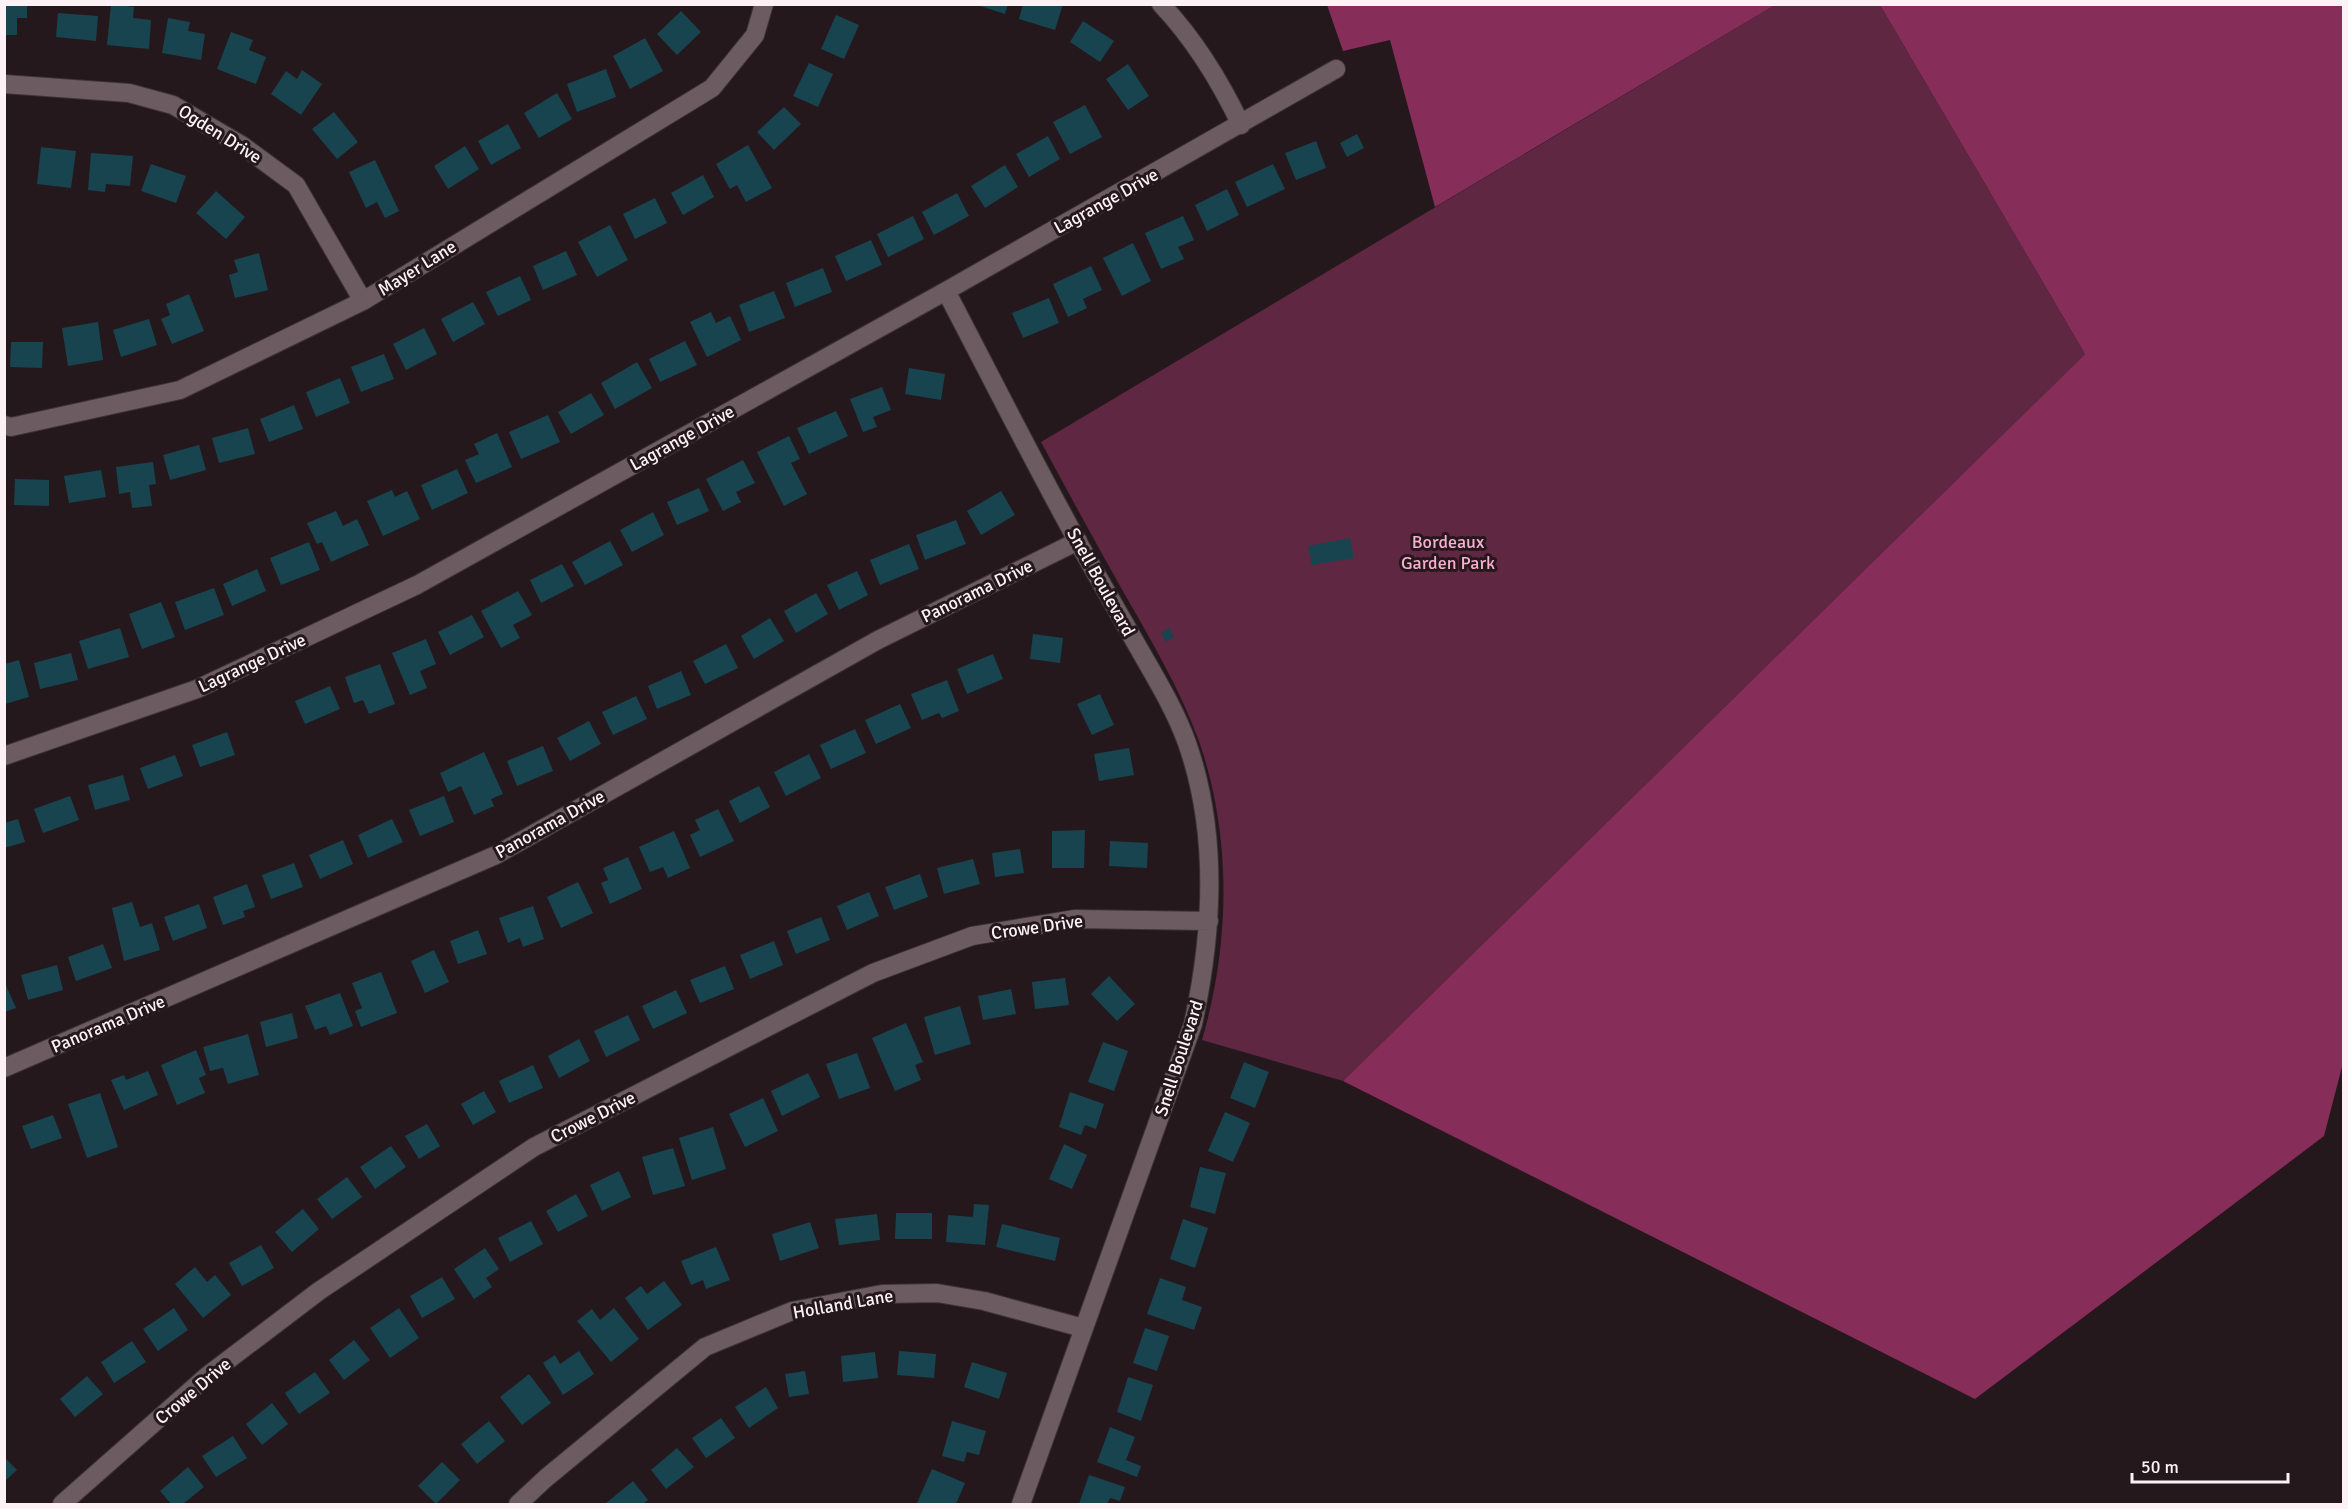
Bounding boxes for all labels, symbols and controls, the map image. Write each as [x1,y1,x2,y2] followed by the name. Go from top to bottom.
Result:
[174,100,266,168] street label: Ogden Drive
[1050,163,1162,239] street label: Lagrange Drive
[374,235,460,301] street label: Mayer Lane
[626,400,738,476] street label: Lagrange Drive
[1062,524,1140,640] street label: Snell Boulevard
[1401,531,1495,574] park label: Bordeaux Garden Park
[918,554,1036,628] street label: Panorama Drive
[195,629,309,697] street label: Lagrange Drive
[492,785,608,863] street label: Panorama Drive
[990,910,1084,944] street label: Crowe Drive
[48,990,168,1058] street label: Panorama Drive
[1150,997,1208,1119] street label: Snell Boulevard
[547,1086,639,1148] street label: Crowe Drive
[791,1284,895,1324] street label: Holland Lane
[151,1353,235,1429] street label: Crowe Drive
[2132,1446,2288,1484] scale bar
[2141,1456,2179,1478] text: 50 m

